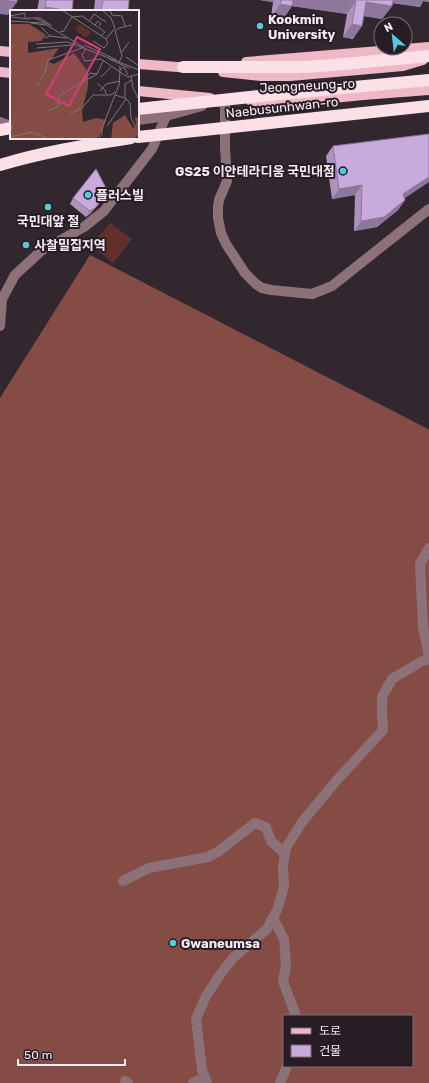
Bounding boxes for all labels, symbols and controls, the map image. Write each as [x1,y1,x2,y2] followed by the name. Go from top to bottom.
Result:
[10,10,139,139] inset map
[268,12,336,42] place label: Kookmin University
[373,16,413,56] north arrow
[382,20,395,35] text: N
[255,21,265,31] marker: Kookmin University
[259,76,355,96] street label: Jeongneung-ro
[225,94,339,121] street label: Naebusunhwan-ro
[175,164,335,179] place label: GS25 이안테라디움 국민대점
[338,166,348,176] marker: GS25 이안테라디움 국민대점
[96,188,144,203] place label: 플러스빌
[83,190,93,200] marker: 플러스빌
[43,202,53,212] marker: 국민대앞 절
[17,214,79,229] place label: 국민대앞 절
[34,238,106,253] place label: 사찰밀집지역
[21,240,31,250] marker: 사찰밀집지역
[181,936,260,951] place label: Gwaneumsa
[168,938,178,948] marker: Gwaneumsa
[283,1015,413,1067] legend
[319,1024,341,1038] text: 도로
[18,1041,125,1067] scale bar
[319,1044,341,1058] text: 건물
[24,1048,52,1062] text: 50 m

